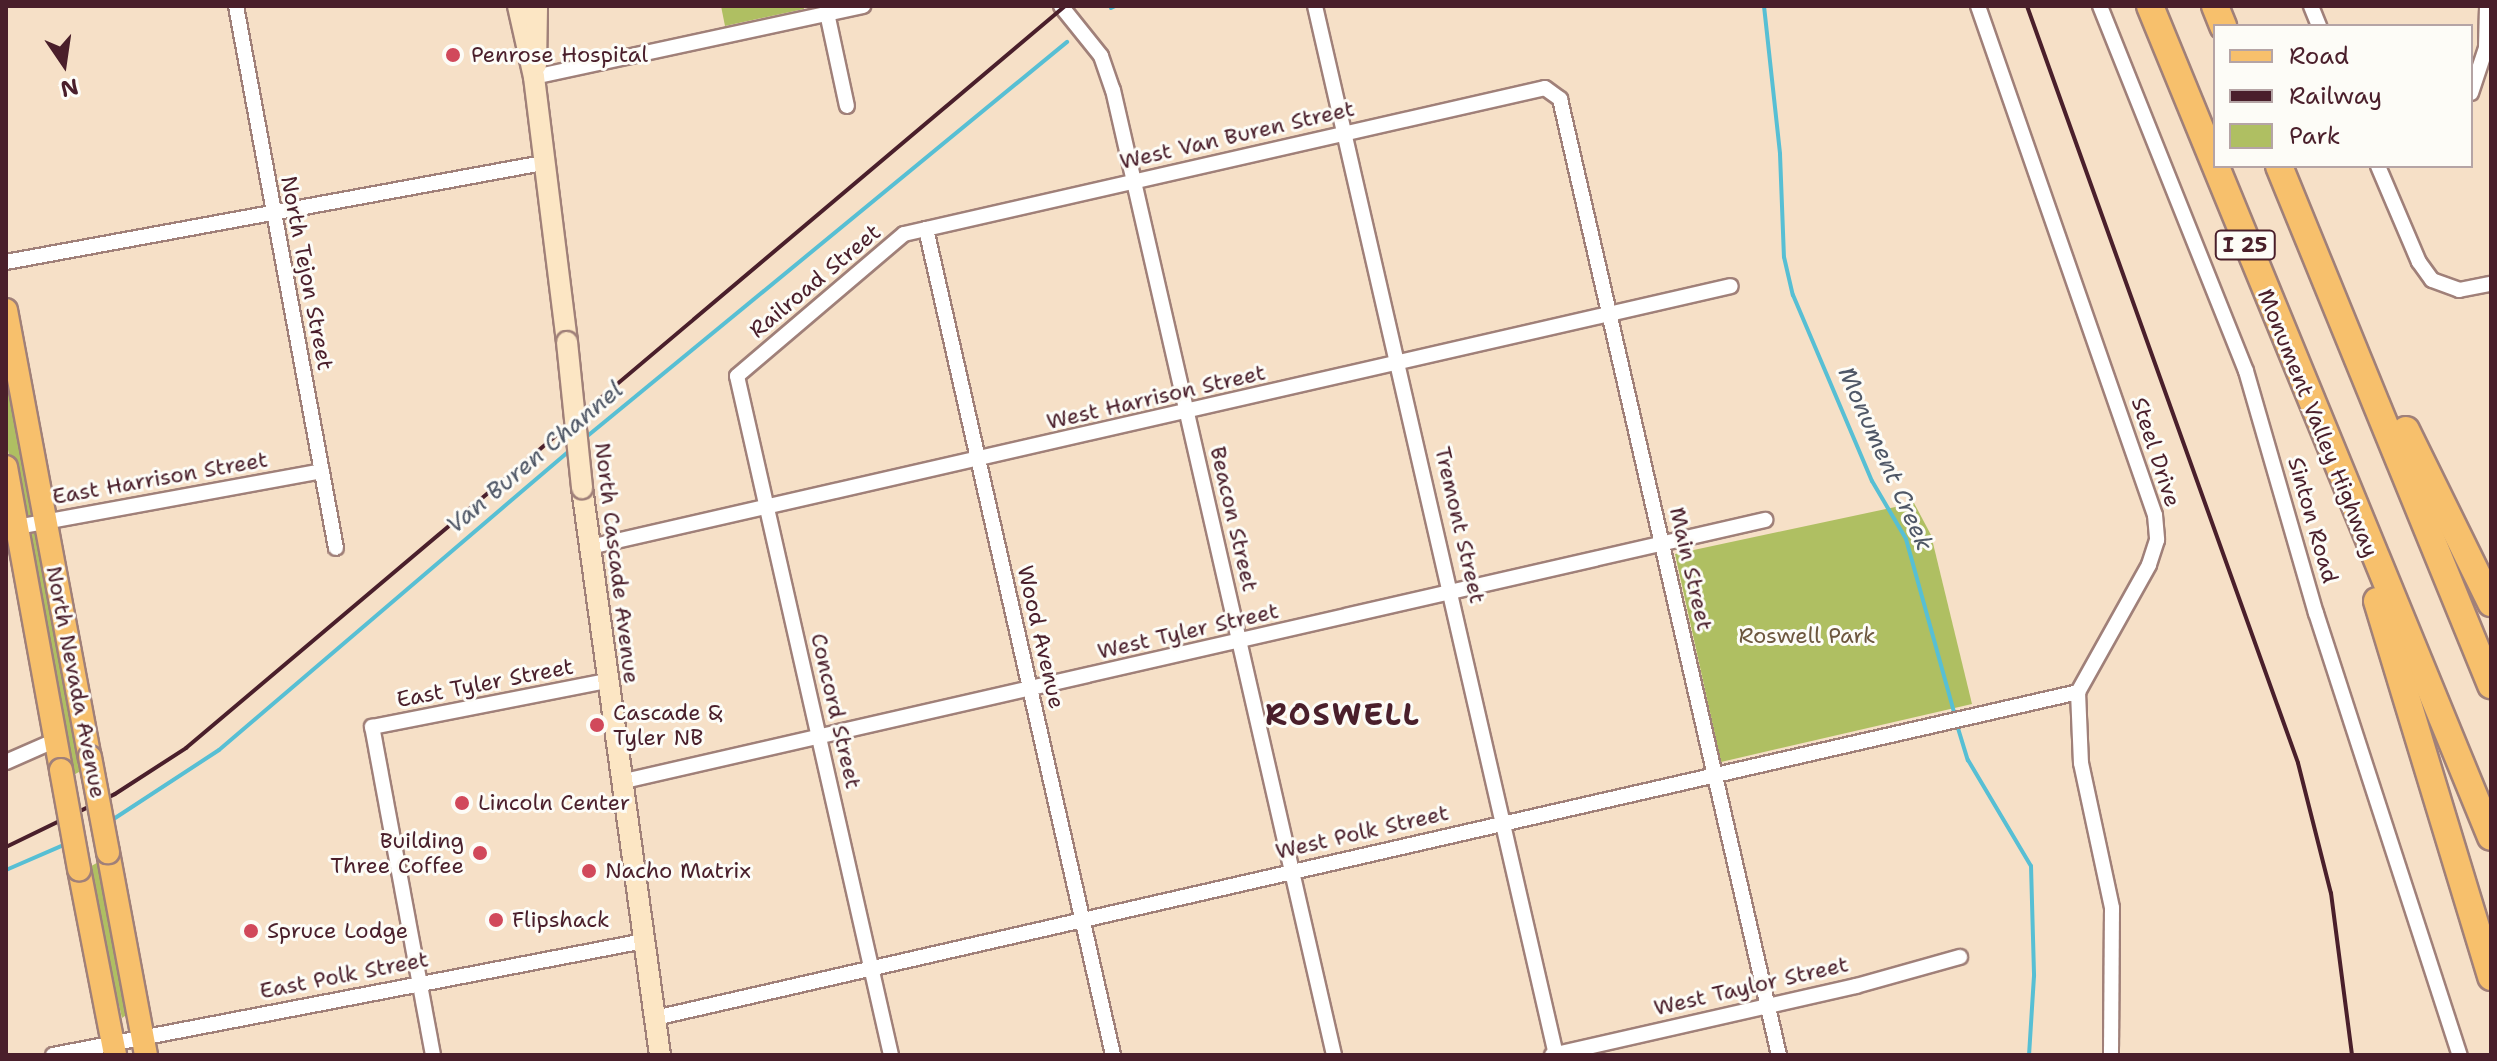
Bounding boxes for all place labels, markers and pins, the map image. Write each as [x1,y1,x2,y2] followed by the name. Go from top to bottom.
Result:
[471,42,648,68] place label: Penrose Hospital
[442,44,464,66] marker: Penrose Hospital
[613,699,722,750] place label: Cascade & Tyler NB
[588,716,606,734] marker: Cascade & Tyler NB
[478,790,630,816] place label: Lincoln Center
[453,794,471,812] marker: Lincoln Center
[330,827,464,878] place label: Building Three Coffee
[471,844,489,862] marker: Building Three Coffee
[605,858,751,884] place label: Nacho Matrix
[580,862,598,880] marker: Nacho Matrix
[512,907,610,933] place label: Flipshack
[487,911,505,929] marker: Flipshack
[267,918,408,944] place label: Spruce Lodge
[242,922,260,940] marker: Spruce Lodge

